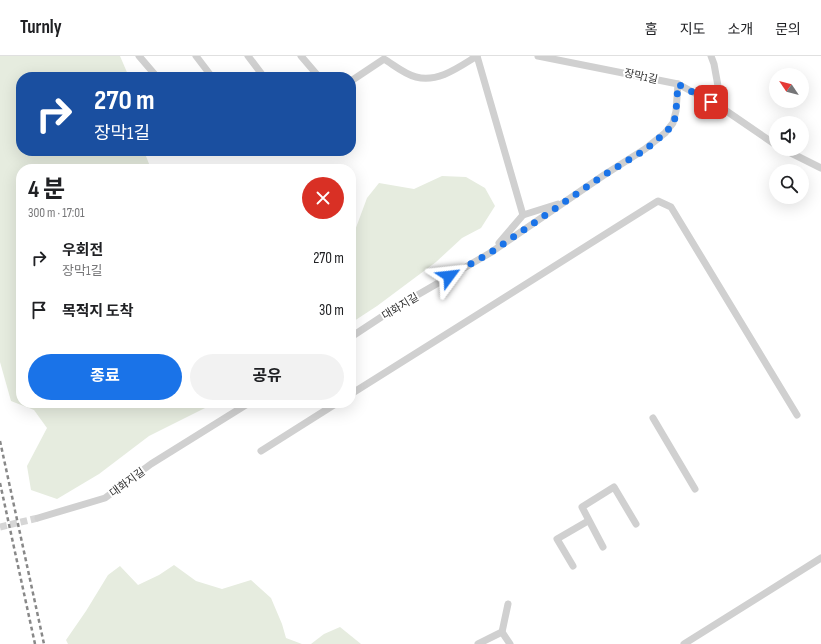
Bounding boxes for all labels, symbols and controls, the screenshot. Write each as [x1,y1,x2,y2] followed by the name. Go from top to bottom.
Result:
[20,16,62,39] text: Turnly
[645,21,658,38] text: 홈
[680,21,705,38] text: 지도
[727,21,753,38] text: 소개
[775,21,801,38] text: 문의
[623,67,659,86] street label: 장막1길
[769,68,809,108] north arrow
[769,68,809,204] map controls
[94,84,155,117] text: 270 m
[694,85,728,119] pin
[28,88,80,140] icon: right
[700,91,722,113] icon: arrive
[769,116,809,156] button: sound
[94,123,150,144] text: 장막1길
[769,164,809,204] button: search
[28,175,65,204] text: 4 분
[302,177,344,219] button: close
[28,205,85,221] text: 300 m · 17:01
[62,241,103,260] text: 우회전
[28,247,50,269] icon: right
[313,249,344,268] text: 270 m
[428,255,470,297] position arrow
[62,263,102,279] text: 장막1길
[380,290,421,322] street label: 대화지길
[28,299,50,321] icon: arrive
[319,301,344,320] text: 30 m
[62,302,133,321] text: 목적지 도착
[28,354,182,400] button: 종료
[190,354,344,400] button: 공유
[107,465,147,500] street label: 대화지길

